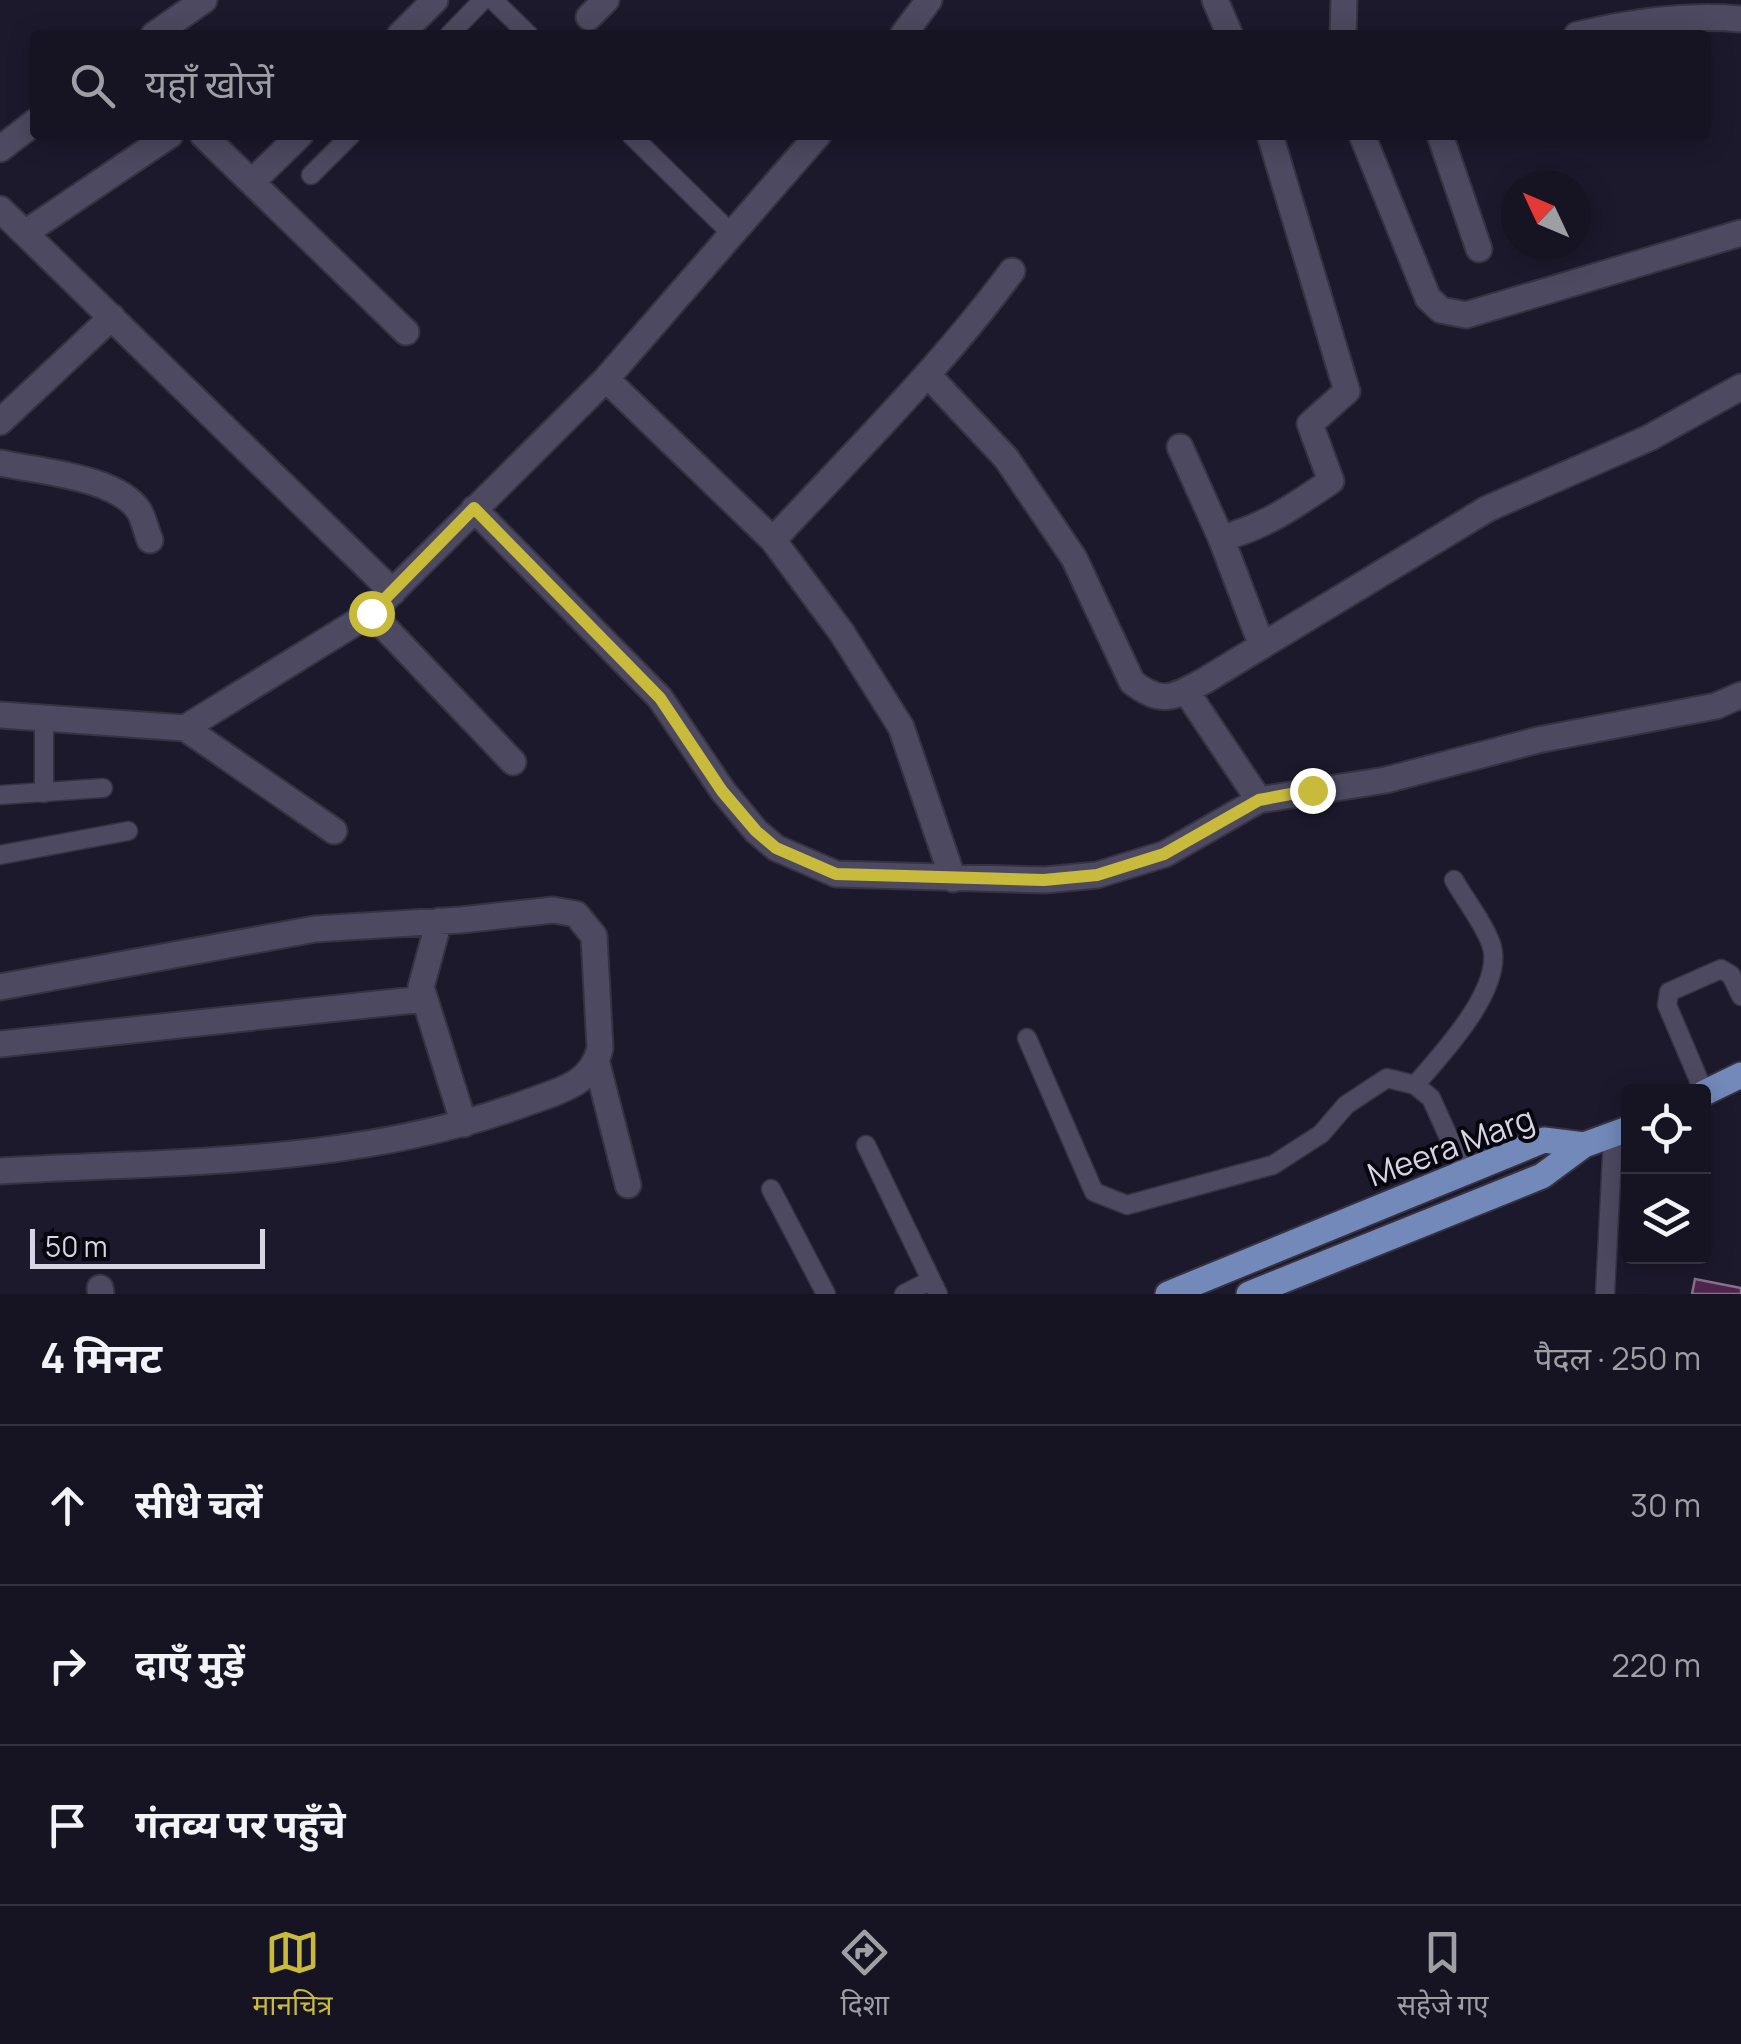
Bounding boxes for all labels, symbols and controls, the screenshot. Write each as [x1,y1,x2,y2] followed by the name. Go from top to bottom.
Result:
[30,30,1711,140] search box
[145,57,274,109] text: यहाँ खोजें
[65,58,120,113] icon: search
[1501,170,1591,260] north arrow
[349,591,395,637] route start
[1290,768,1336,814] route end
[1621,1084,1711,1264] map controls
[1621,1084,1711,1174] button: locate
[1361,1096,1540,1196] street label: Meera Marg
[1621,1174,1711,1264] button: layers
[30,1224,265,1268] scale bar
[45,1227,108,1265] text: 50 m
[40,1328,162,1386] text: 4 मिनट
[1534,1336,1701,1380] text: पैदल · 250 m
[135,1477,262,1529] text: सीधे चलें
[40,1478,95,1533] icon: ahead
[1630,1483,1701,1527] text: 30 m
[135,1637,245,1689] text: दाएँ मुड़ें
[40,1638,95,1693] icon: right
[1611,1643,1701,1687] text: 220 m
[135,1797,346,1849] text: गंतव्य पर पहुँचे
[40,1798,95,1853] icon: arrive
[252,1925,332,2026] tab: मानचित्र
[837,1925,892,2026] tab: दिशा
[1397,1925,1489,2026] tab: सहेजे गए

